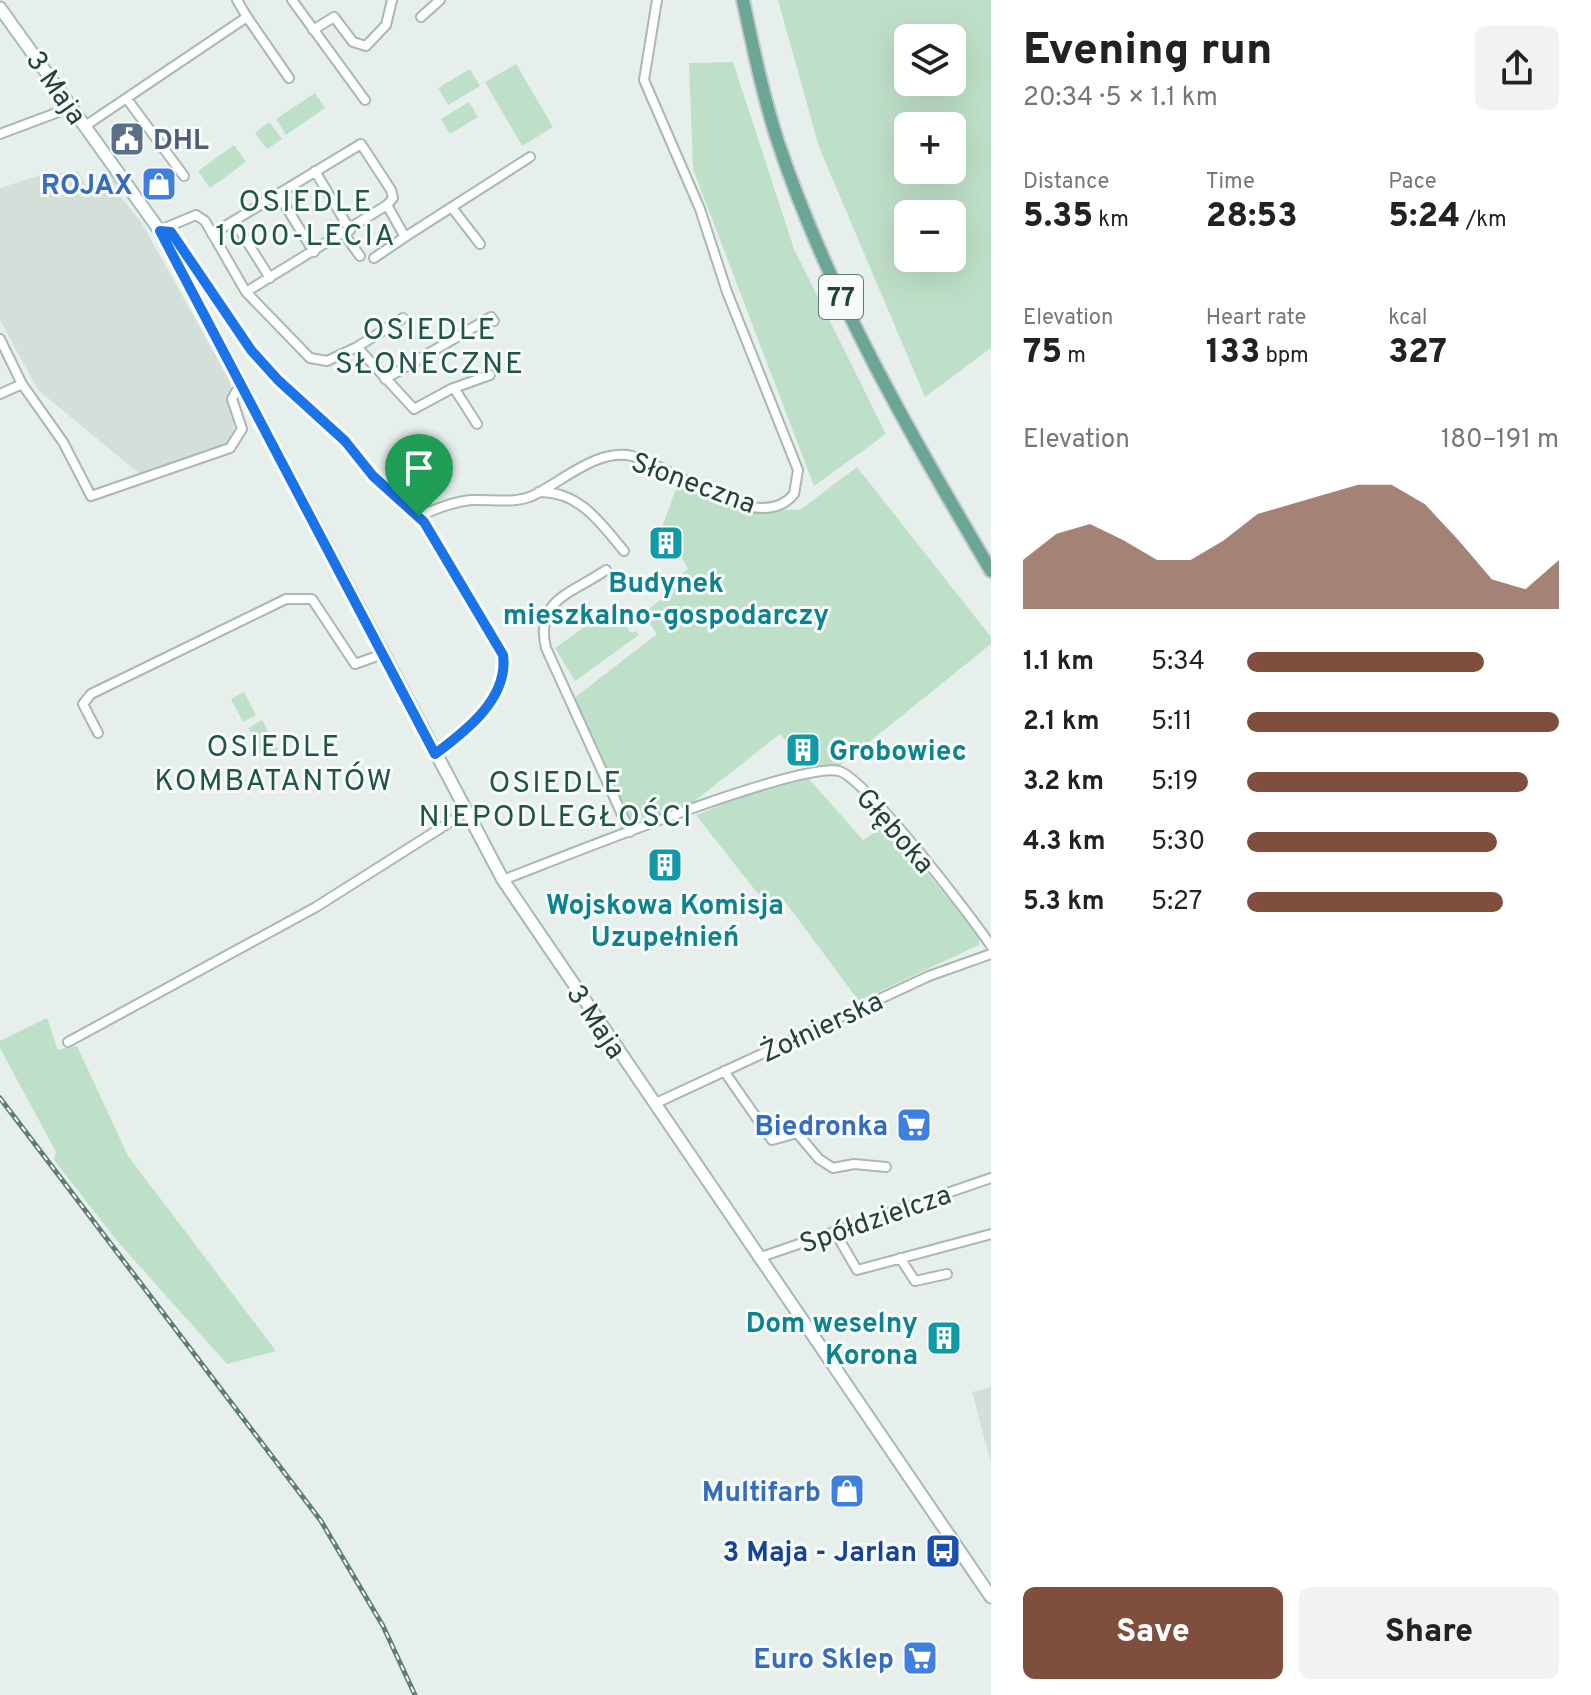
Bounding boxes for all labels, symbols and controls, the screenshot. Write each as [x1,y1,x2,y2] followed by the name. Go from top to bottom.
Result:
[894,24,966,272] map controls
[894,24,966,96] button: layers
[1023,24,1272,80] text: Evening run
[1475,26,1559,110] button: share
[16,45,93,133] street label: 3 Maja
[1023,82,1218,115] text: 20:34 · 5 × 1.1 km
[894,112,966,184] button: +
[108,120,146,158] public building icon: DHL
[153,124,209,160] place label: DHL
[140,165,178,203] shop icon: ROJAX
[41,169,133,205] place label: ROJAX
[1023,169,1109,196] text: Distance
[1206,169,1255,196] text: Time
[1388,169,1437,196] text: Pace
[215,185,397,256] district label: OSIEDLE 1000-LECIA
[1023,196,1093,239] text: 5.35
[1206,196,1298,239] text: 28:53
[1388,196,1460,239] text: 5:24
[894,200,966,272] button: −
[1093,207,1129,234] text: km
[1460,207,1507,234] text: /km
[819,275,863,319] road number: 77
[1023,305,1113,332] text: Elevation
[1206,305,1306,332] text: Heart rate
[1388,305,1427,332] text: kcal
[335,313,525,384] district label: OSIEDLE SŁONECZNE
[1023,332,1062,375] text: 75
[1206,332,1260,375] text: 133
[1388,332,1447,375] text: 327
[1062,343,1086,370] text: m
[1260,343,1309,370] text: bpm
[1023,424,1130,457] text: Elevation
[1441,424,1559,457] text: 180–191 m
[385,434,453,516] pin
[397,446,441,490] icon: arrive
[626,446,760,524] street label: Słoneczna
[647,524,685,562] building icon: Budynek mieszkalno-gospodarczy
[503,567,829,635] place label: Budynek mieszkalno-gospodarczy
[1023,646,1094,679] text: 1.1 km
[1151,646,1205,679] text: 5:34
[1023,706,1099,739] text: 2.1 km
[1151,706,1192,739] text: 5:11
[154,730,394,801] district label: OSIEDLE KOMBATANTÓW
[784,731,822,769] building icon: Grobowiec
[829,735,967,771] place label: Grobowiec
[418,766,694,837] district label: OSIEDLE NIEPODLEGŁOŚCI
[1023,766,1104,799] text: 3.2 km
[1151,766,1198,799] text: 5:19
[847,782,941,882] street label: Głęboka
[1023,826,1105,859] text: 4.3 km
[1151,826,1205,859] text: 5:30
[646,846,684,884] building icon: Wojskowa Komisja Uzupełnień
[1023,886,1105,919] text: 5.3 km
[1151,886,1202,919] text: 5:27
[546,889,784,957] place label: Wojskowa Komisja Uzupełnień
[557,978,633,1067] street label: 3 Maja
[755,984,889,1073] street label: Żołnierska
[895,1106,933,1144] supermarket icon: Biedronka
[755,1110,888,1146] place label: Biedronka
[795,1178,957,1264] street label: Spółdzielcza
[746,1307,918,1375] place label: Dom weselny Korona
[925,1319,963,1357] building icon: Dom weselny Korona
[828,1472,866,1510] shop icon: Multifarb
[702,1476,821,1512] place label: Multifarb
[924,1532,962,1570] bus stop icon: 3 Maja - Jarlan
[722,1536,917,1572] place label: 3 Maja - Jarlan
[1023,1587,1283,1679] button: Save
[1299,1587,1559,1679] button: Share
[901,1639,939,1677] supermarket icon: Euro Sklep
[753,1643,894,1679] place label: Euro Sklep

